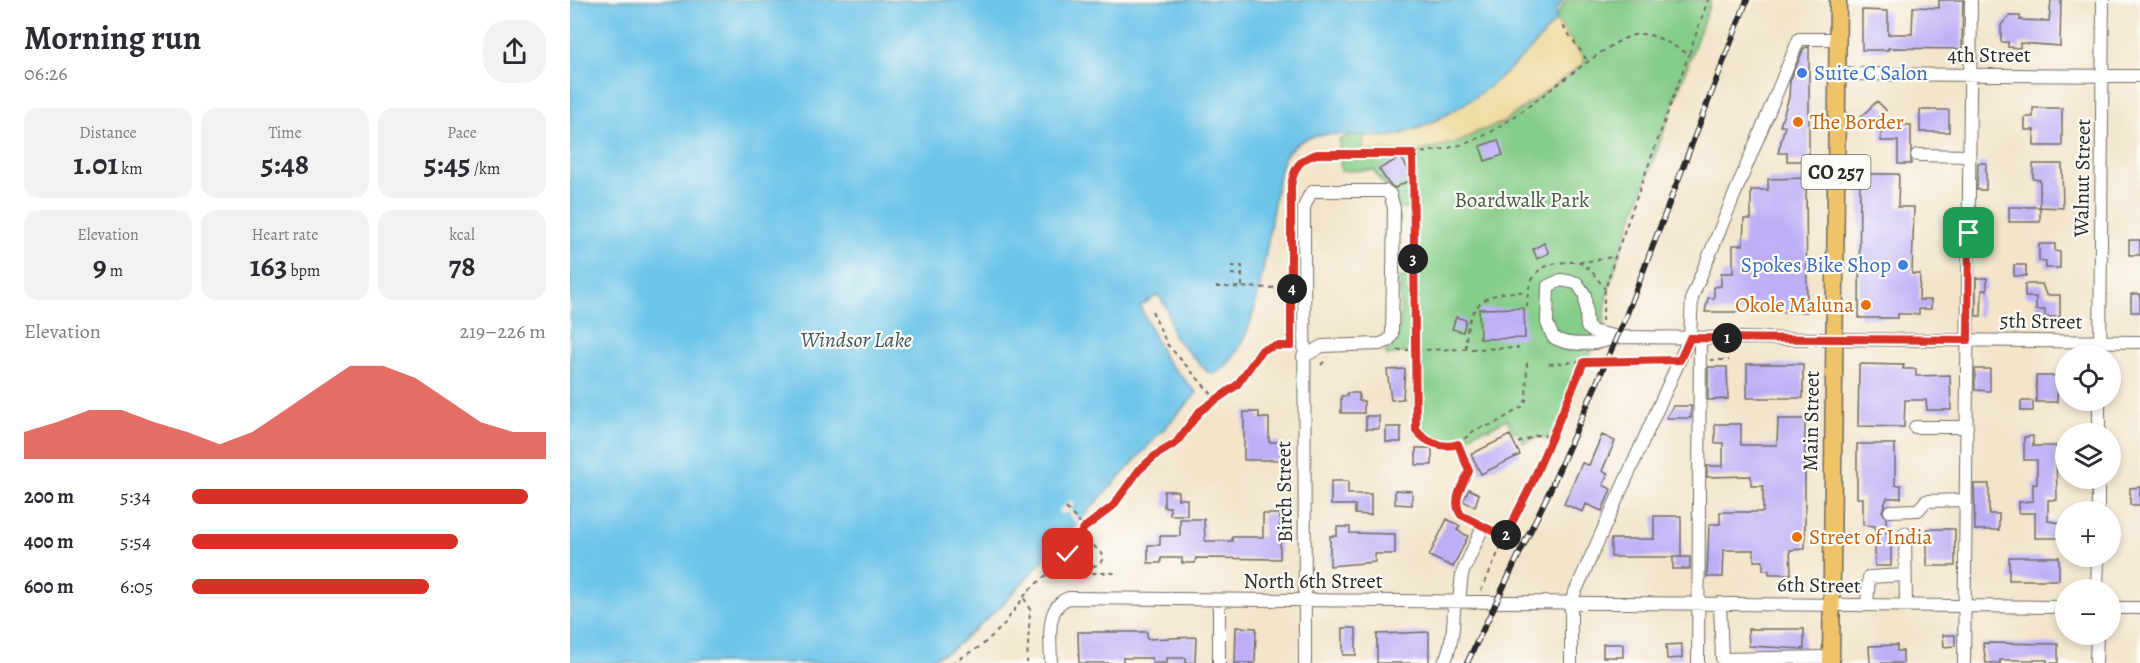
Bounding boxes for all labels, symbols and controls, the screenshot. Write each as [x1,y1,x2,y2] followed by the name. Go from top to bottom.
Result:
[24,15,201,60] text: Morning run
[483,20,546,83] button: share
[1947,41,2031,69] street label: 4th Street
[1814,59,1928,87] place label: Suite C Salon
[24,60,67,87] text: 06:26
[1795,66,1809,80] marker: Suite C Salon
[1810,108,1904,136] place label: The Border
[1791,115,1805,129] marker: The Border
[2067,119,2097,238] street label: Walnut Street
[79,122,137,144] text: Distance
[268,122,302,144] text: Time
[447,122,477,144] text: Pace
[73,144,118,184] text: 1.01
[261,144,309,184] text: 5:48
[424,144,471,184] text: 5:45
[1802,155,1870,189] road number: CO 257
[118,158,143,180] text: km
[471,158,500,180] text: /km
[1454,186,1590,214] park label: Boardwalk Park
[1943,207,1994,258] pin
[1952,216,1985,249] icon: arrive
[77,224,139,246] text: Elevation
[252,224,318,246] text: Heart rate
[449,224,475,246] text: kcal
[1398,244,1428,274] pin: 3
[93,246,107,286] text: 9
[250,246,287,286] text: 163
[448,246,476,286] text: 78
[1410,248,1416,270] text: 3
[1741,251,1891,279] place label: Spokes Bike Shop
[1896,258,1910,272] marker: Spokes Bike Shop
[107,260,123,282] text: m
[287,260,320,282] text: bpm
[1277,274,1307,304] pin: 4
[1288,278,1296,300] text: 4
[1735,291,1854,319] place label: Okole Maluna
[1859,298,1873,312] marker: Okole Maluna
[1999,306,2083,336] street label: 5th Street
[24,318,101,345] text: Elevation
[460,318,546,345] text: 219–226 m
[1712,323,1742,353] pin: 1
[800,325,912,355] water label: Windsor Lake
[1724,327,1730,349] text: 1
[2055,345,2121,645] map controls
[2055,345,2121,411] button: locate
[1796,370,1826,472] street label: Main Street
[2055,423,2121,489] button: layers
[1269,441,1299,543] street label: Birch Street
[24,483,74,510] text: 200 m
[120,483,151,510] text: 5:34
[2055,501,2121,567] button: +
[1491,520,1521,550] pin: 2
[1809,523,1932,551] place label: Street of India
[1502,524,1510,546] text: 2
[24,528,74,555] text: 400 m
[120,528,151,555] text: 5:54
[1042,528,1093,579] pin
[1790,530,1804,544] marker: Street of India
[1051,537,1084,570] icon: check
[1243,567,1383,595] street label: North 6th Street
[1777,570,1861,600] street label: 6th Street
[24,573,74,600] text: 600 m
[120,573,153,600] text: 6:05
[2055,579,2121,645] button: −

